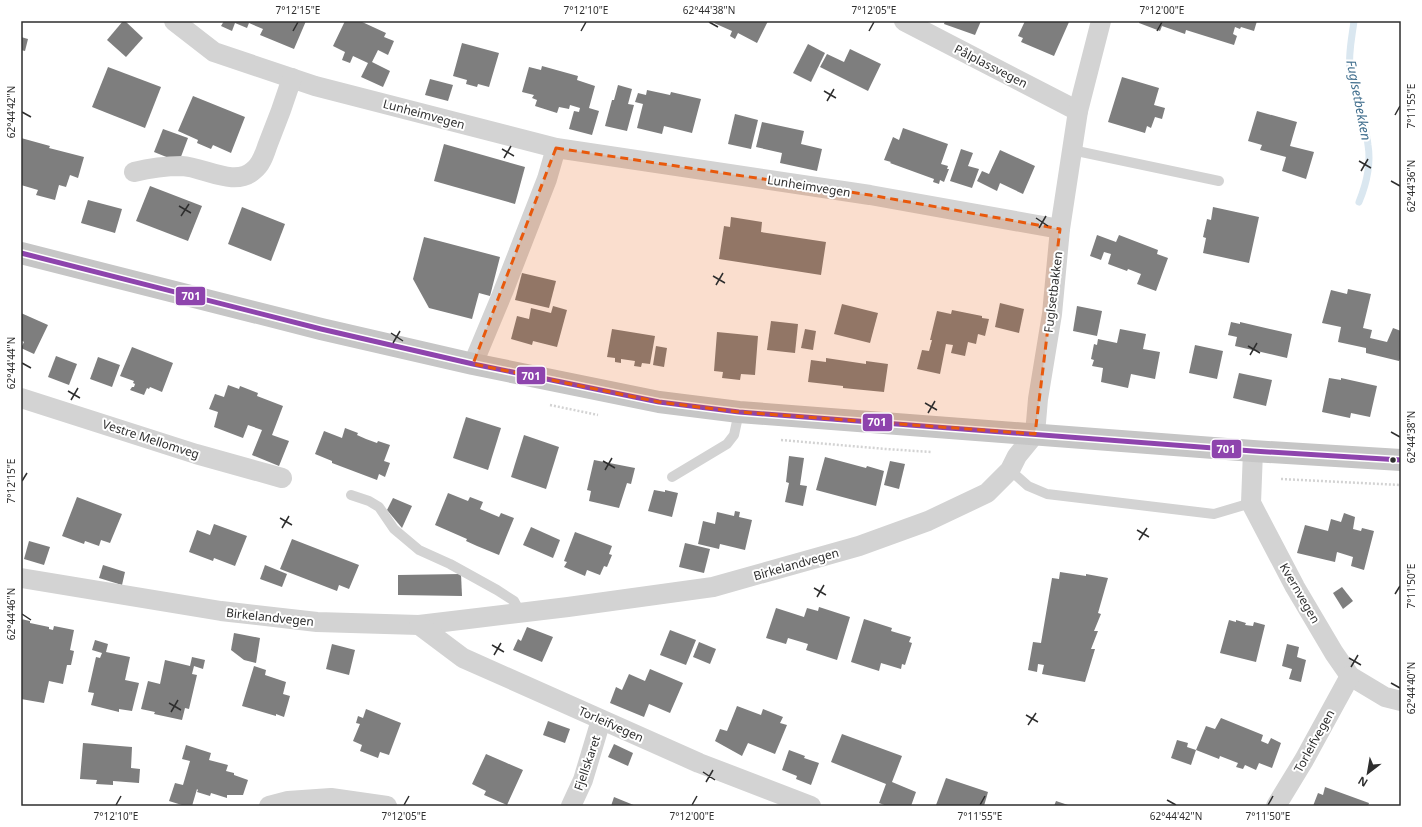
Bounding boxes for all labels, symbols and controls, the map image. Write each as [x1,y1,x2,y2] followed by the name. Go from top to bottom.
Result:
[276,3,320,17] text: 7°12'15"E
[564,3,608,17] text: 7°12'10"E
[683,3,735,17] text: 62°44'38"N
[852,3,896,17] text: 7°12'05"E
[1140,3,1184,17] text: 7°12'00"E
[951,40,1031,92] street label: Pålplassvegen
[1342,58,1376,142] water label: Fuglsetbekken
[1404,84,1418,128] text: 7°11'55"E
[4,86,18,138] text: 62°44'42"N
[381,95,467,133] street label: Lunheimvegen
[1404,160,1418,212] text: 62°44'36"N
[766,171,852,201] street label: Lunheimvegen
[1040,250,1066,334] street label: Fuglsetbakken
[175,286,206,306] line badge: 701
[182,288,200,303] text: 701
[4,337,18,389] text: 62°44'44"N
[516,366,546,385] line badge: 701
[522,368,540,383] text: 701
[1404,411,1418,463] text: 62°44'38"N
[862,413,893,432] line badge: 701
[868,414,886,429] text: 701
[100,415,202,463] street label: Vestre Mellomveg
[1211,439,1242,459] line badge: 701
[1217,441,1235,456] text: 701
[1388,455,1398,465] unlabelled marker
[4,459,18,503] text: 7°12'15"E
[751,544,841,584] street label: Birkelandvegen
[1276,560,1324,626] street label: Kvernvegen
[1404,564,1418,608] text: 7°11'50"E
[4,588,18,640] text: 62°44'46"N
[225,604,315,630] street label: Birkelandvegen
[1404,662,1418,714] text: 62°44'40"N
[576,702,646,746] street label: Torleifvegen
[1290,706,1338,776] street label: Torleifvegen
[570,733,605,793] street label: Fjellskaret
[1348,753,1388,793] north arrow
[1355,773,1370,791] text: N
[94,809,138,823] text: 7°12'10"E
[382,809,426,823] text: 7°12'05"E
[670,809,714,823] text: 7°12'00"E
[958,809,1002,823] text: 7°11'55"E
[1150,809,1202,823] text: 62°44'42"N
[1246,809,1290,823] text: 7°11'50"E

